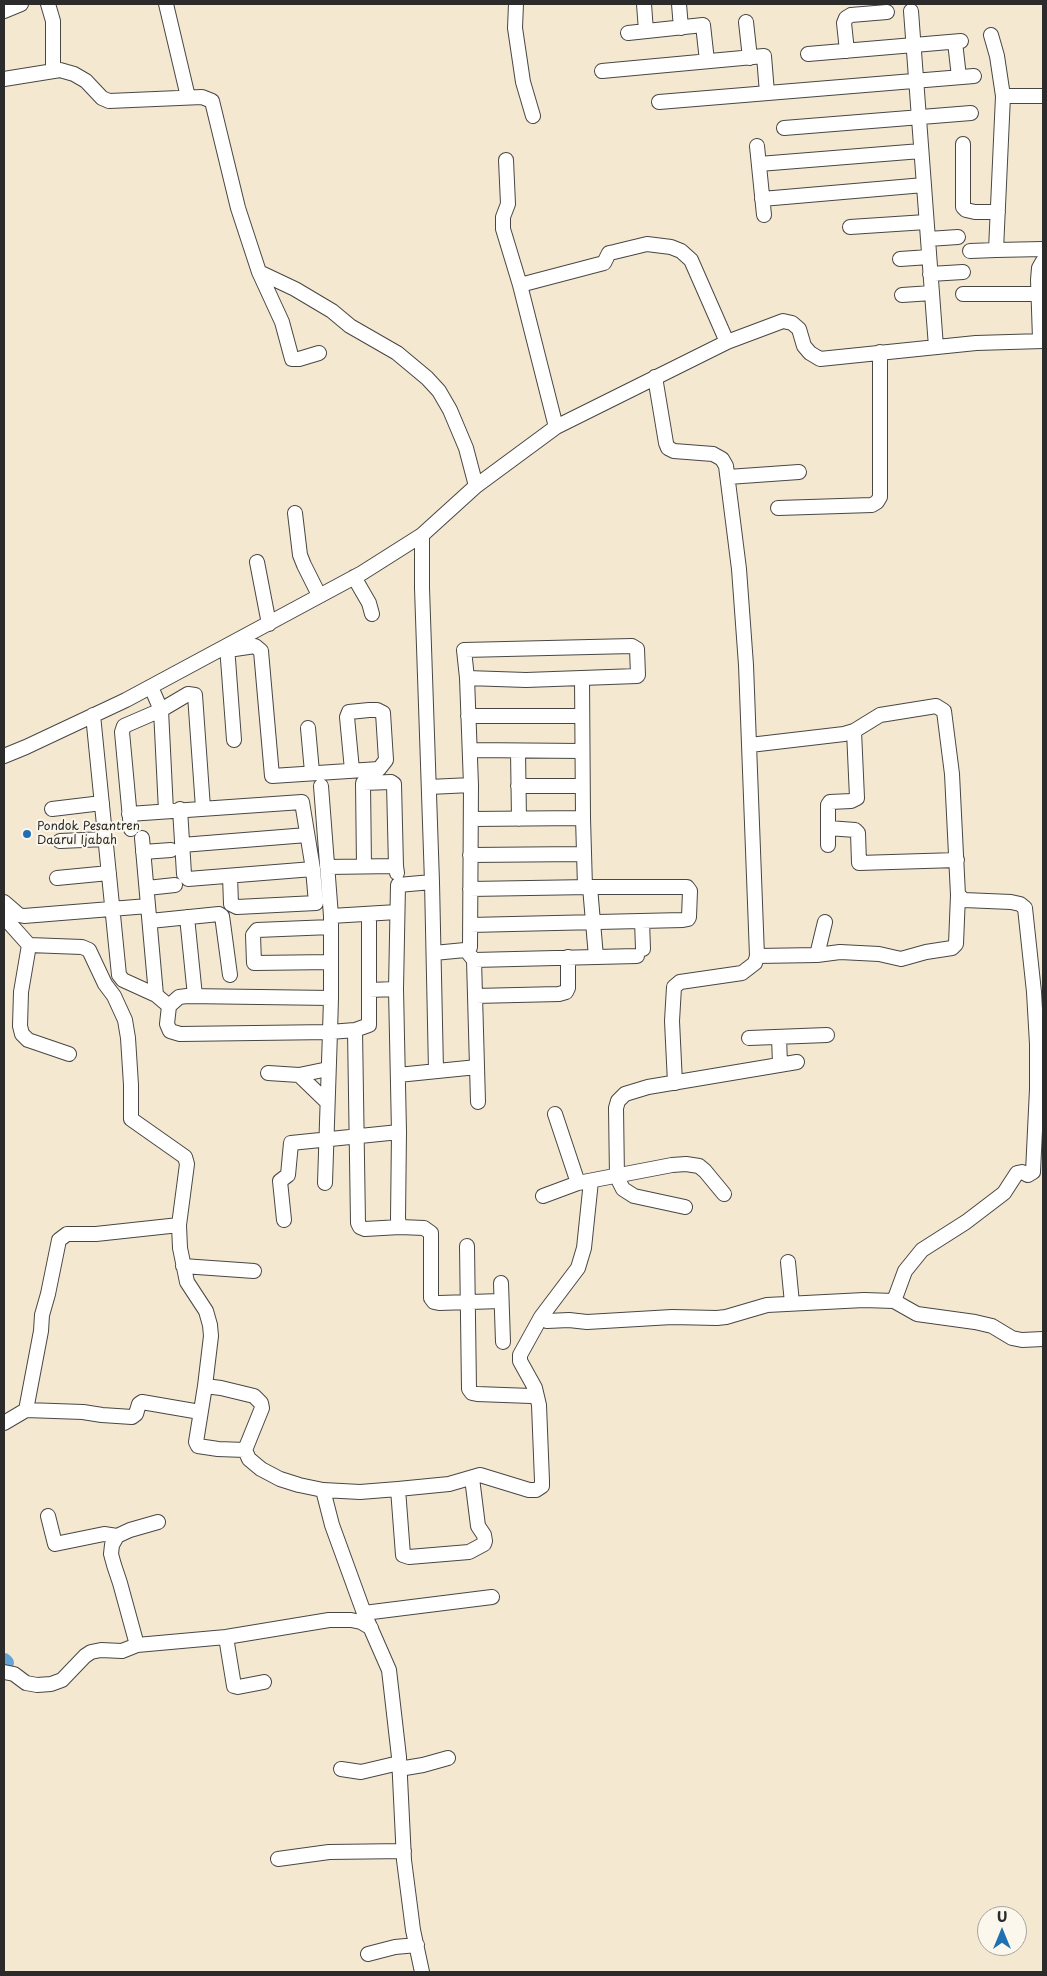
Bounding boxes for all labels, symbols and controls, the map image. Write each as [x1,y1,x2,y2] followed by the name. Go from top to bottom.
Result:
[37,820,140,848] place label: Pondok Pesantren Daarul Ijabah
[21,828,33,840] marker: Pondok Pesantren Daarul Ijabah
[977,1906,1027,1956] north arrow
[997,1906,1007,1927] text: U

